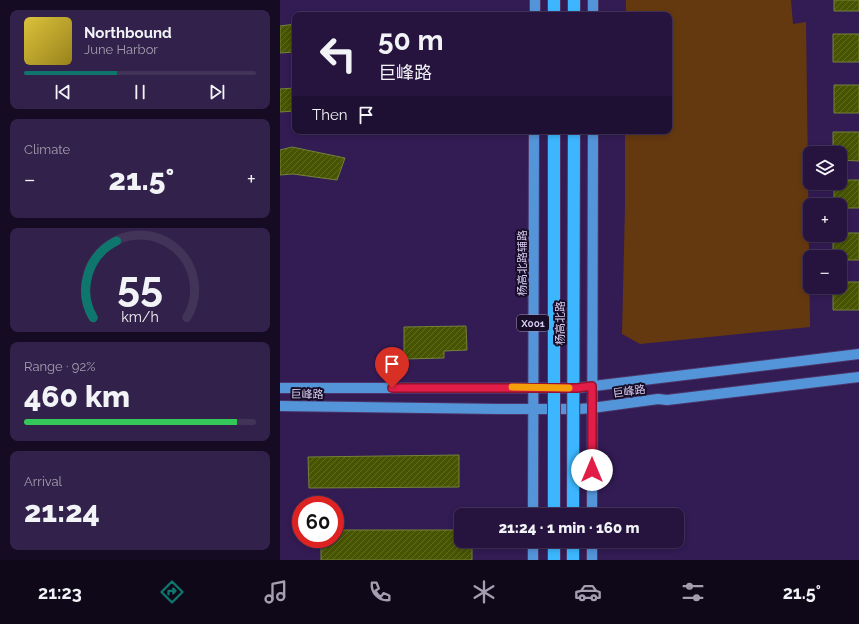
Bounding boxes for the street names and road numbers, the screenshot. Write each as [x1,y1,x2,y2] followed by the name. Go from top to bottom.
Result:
[516,230,529,296] street label: 杨高北路辅路
[554,301,567,345] street label: 杨高北路
[517,315,549,331] road number: X001
[612,383,646,400] street label: 巨峰路
[290,388,324,401] street label: 巨峰路

